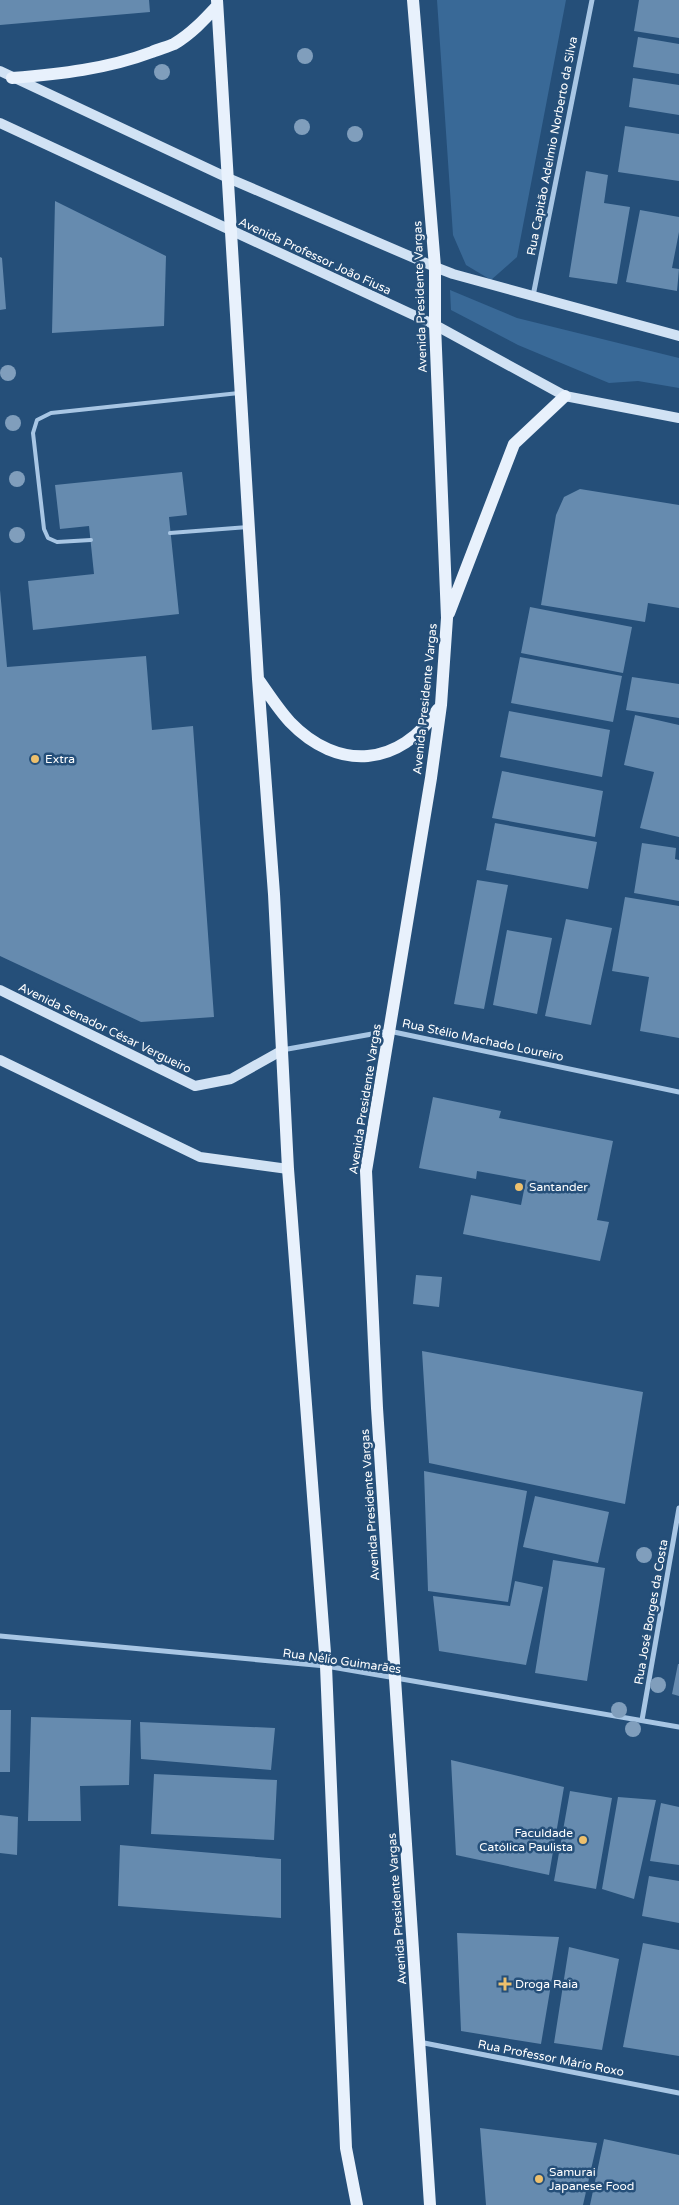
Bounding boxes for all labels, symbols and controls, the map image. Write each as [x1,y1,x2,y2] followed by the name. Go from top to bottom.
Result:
[524,35,580,257] street label: Rua Capitão Adelmio Norberto da Silva
[237,214,393,298] street label: Avenida Professor João Fiusa
[410,221,430,373] street label: Avenida Presidente Vargas
[410,622,440,775] street label: Avenida Presidente Vargas
[45,752,75,766] place label: Extra
[29,753,41,765] marker: Extra
[16,980,194,1076] street label: Avenida Senador César Vergueiro
[401,1016,565,1064] street label: Rua Stélio Machado Loureiro
[346,1023,384,1175] street label: Avenida Presidente Vargas
[529,1180,588,1194] place label: Santander
[513,1181,525,1193] marker: Santander
[358,1428,382,1581] street label: Avenida Presidente Vargas
[631,1538,671,1686] street label: Rua José Borges da Costa
[282,1646,402,1676] street label: Rua Nélio Guimarães
[479,1826,573,1854] place label: Faculdade Católica Paulista
[385,1832,409,1985] street label: Avenida Presidente Vargas
[577,1834,589,1846] marker: Faculdade Católica Paulista
[515,1977,578,1991] place label: Droga Raia
[499,1978,511,1990] marker: Droga Raia
[477,2037,625,2079] street label: Rua Professor Mário Roxo
[549,2165,634,2193] place label: Samurai Japanese Food
[533,2173,545,2185] marker: Samurai Japanese Food

